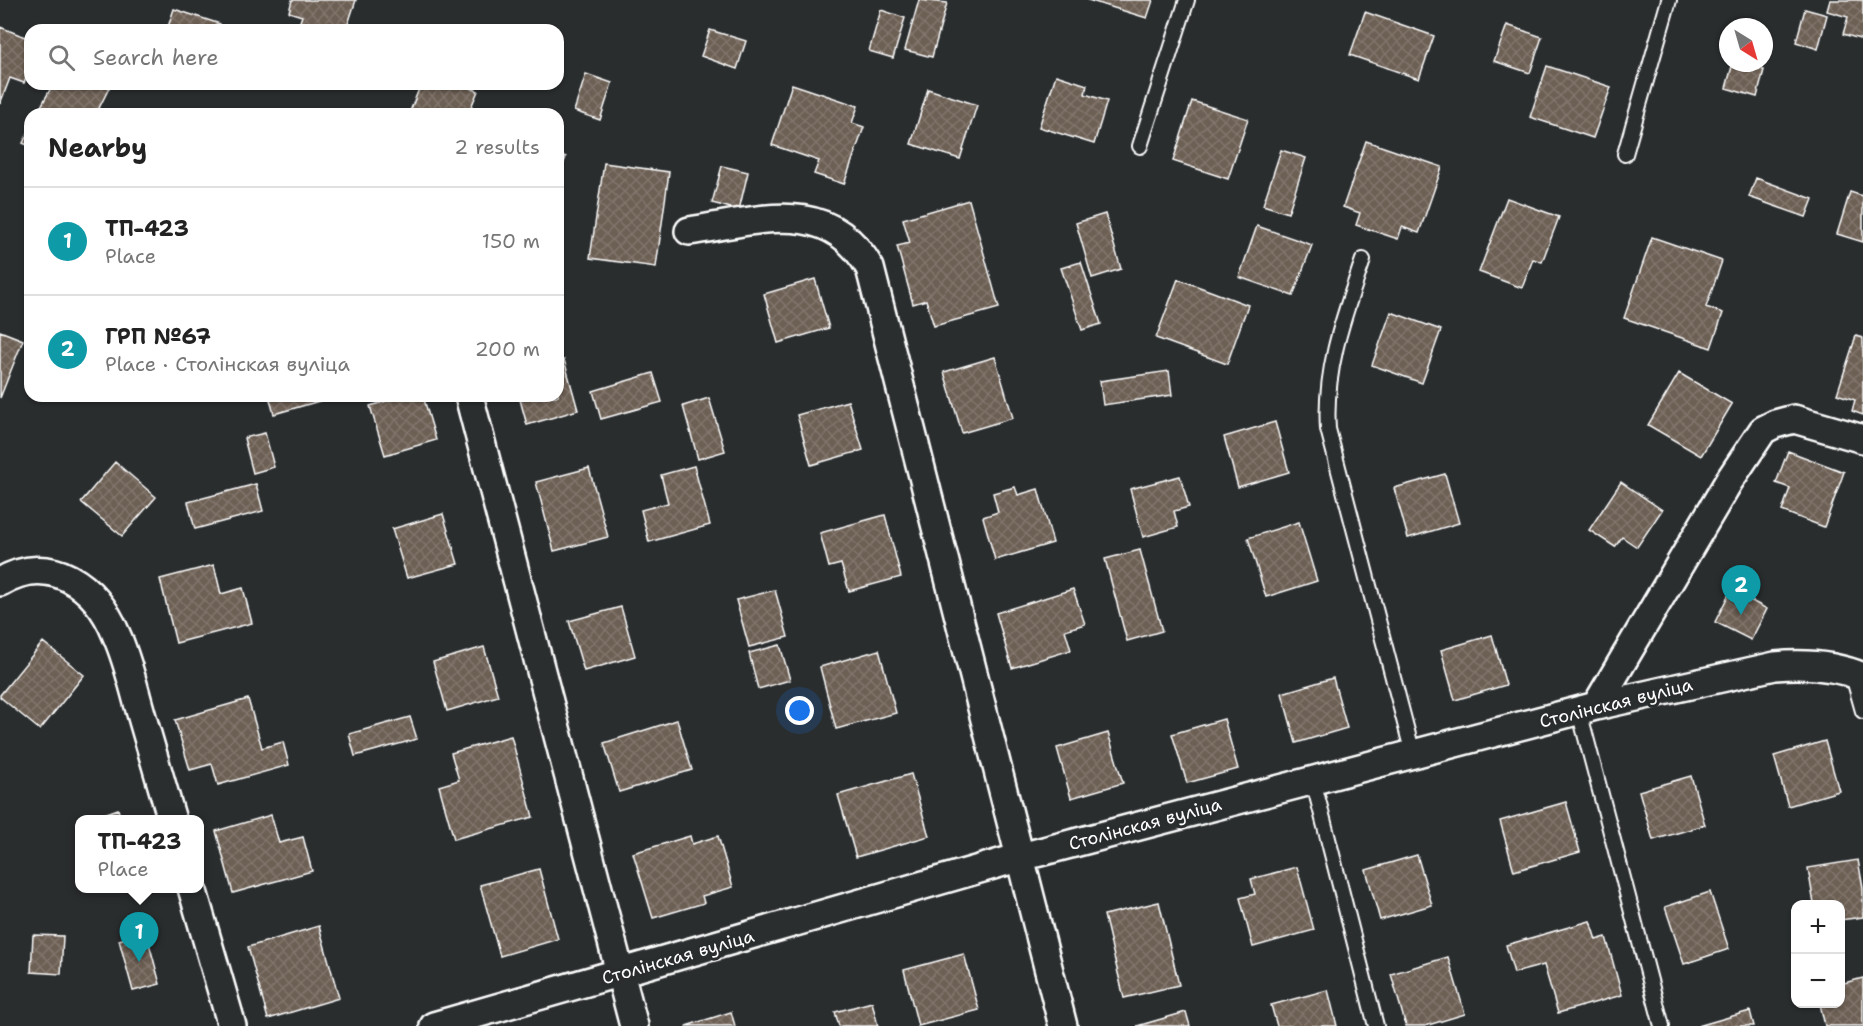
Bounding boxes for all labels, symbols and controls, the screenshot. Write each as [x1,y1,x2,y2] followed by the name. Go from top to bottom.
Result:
[1719,18,1773,72] north arrow
[24,24,564,90] search box
[45,41,78,74] icon: search
[93,43,219,72] text: Search here
[48,130,147,165] text: Nearby
[454,134,540,160] text: 2 results
[105,214,189,243] text: ТП-423
[63,228,72,254] text: 1
[482,228,540,254] text: 150 m
[105,243,156,269] text: Place
[105,322,211,351] text: ГРП №67
[61,336,75,362] text: 2
[475,336,540,362] text: 200 m
[105,351,350,377] text: Place · Столінская вуліца
[1722,566,1760,615] pin: 2
[1537,672,1695,734] street label: Столінская вуліца
[785,696,814,725] your location
[1066,792,1224,856] street label: Столінская вуліца
[75,815,204,893] popup
[98,827,181,856] text: ТП-423
[98,856,149,882] text: Place
[1791,900,1845,1008] map controls
[1791,900,1845,954] button: +
[120,912,158,962] pin: 1
[599,924,757,990] street label: Столінская вуліца
[1791,954,1845,1008] button: −

